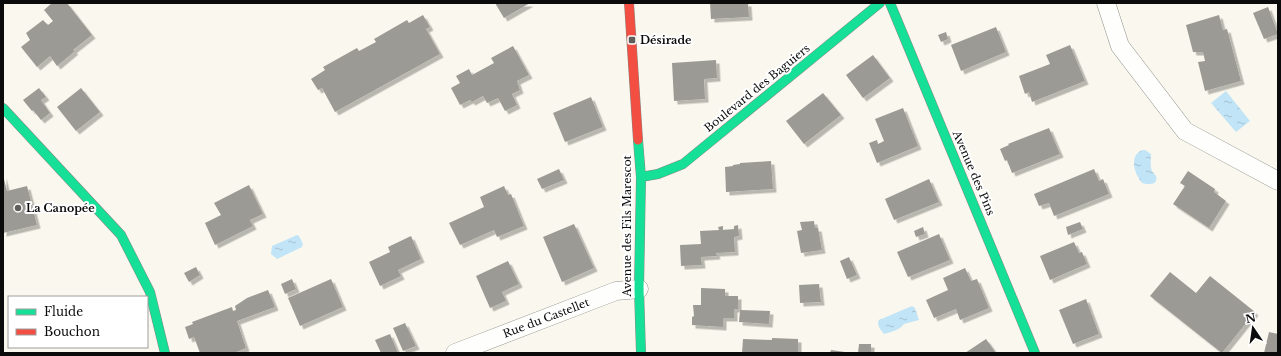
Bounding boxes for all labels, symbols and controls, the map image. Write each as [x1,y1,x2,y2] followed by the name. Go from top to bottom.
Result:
[640,33,692,47] place label: Désirade
[627,35,637,45] marker: Désirade
[701,41,813,135] street label: Boulevard des Baguiers
[949,128,998,218] street label: Avenue des Pins
[620,154,634,298] street label: Avenue des Fils Marescot
[26,201,95,215] place label: La Canopée
[13,203,23,213] marker: La Canopée
[501,295,592,341] street label: Rue du Castellet
[8,296,148,348] legend
[44,304,83,319] text: Fluide
[1233,308,1273,348] north arrow
[1244,310,1258,326] text: N
[44,324,100,339] text: Bouchon

